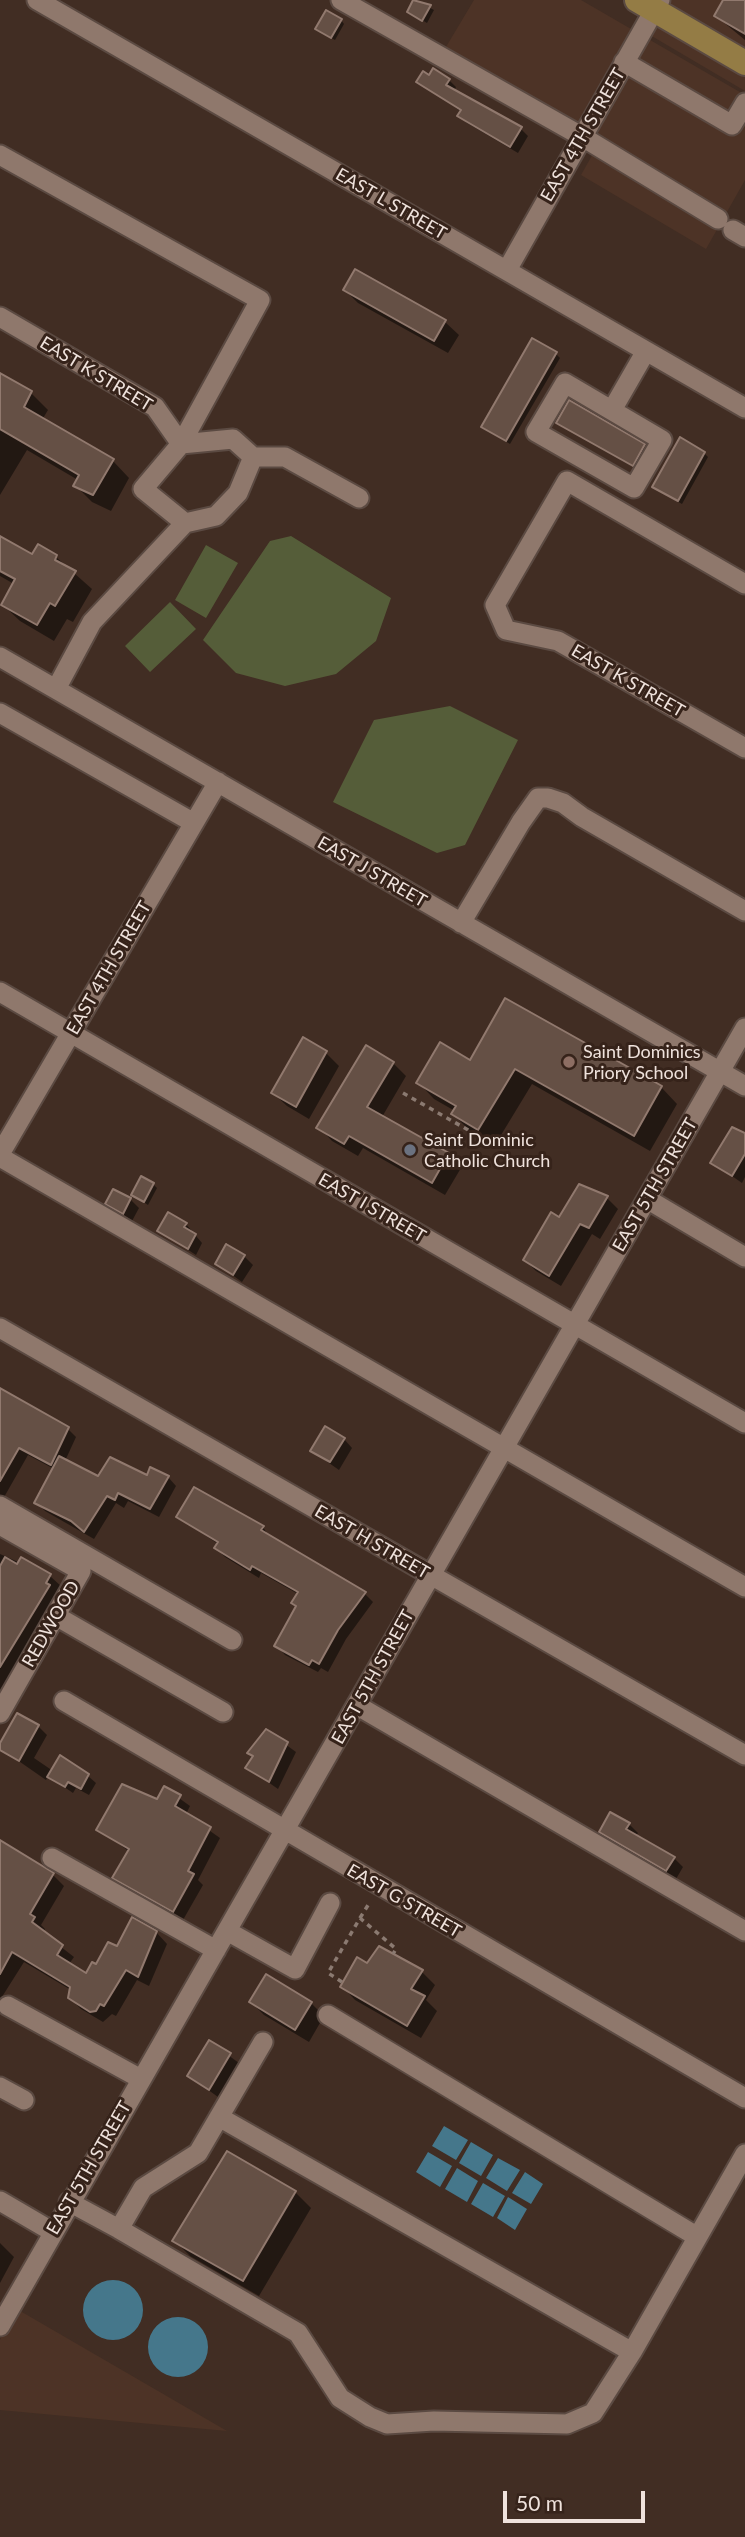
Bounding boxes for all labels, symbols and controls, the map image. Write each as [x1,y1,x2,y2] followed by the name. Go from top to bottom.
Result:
[536,65,630,205] street label: EAST 4TH STREET
[332,164,450,244] street label: EAST L STREET
[36,332,156,416] street label: EAST K STREET
[568,640,688,722] street label: EAST K STREET
[313,832,431,912] street label: EAST J STREET
[62,898,156,1038] street label: EAST 4TH STREET
[583,1041,701,1084] place label: Saint Dominics Priory School
[561,1054,577,1070] marker: Saint Dominics Priory School
[608,1115,702,1255] street label: EAST 5TH STREET
[424,1129,550,1172] place label: Saint Dominic Catholic Church
[402,1142,418,1158] marker: Saint Dominic Catholic Church
[314,1169,430,1247] street label: EAST I STREET
[311,1500,433,1584] street label: EAST H STREET
[18,1577,84,1671] street label: REDWOOD
[327,1606,419,1748] street label: EAST 5TH STREET
[343,1860,465,1942] street label: EAST G STREET
[42,2098,136,2238] street label: EAST 5TH STREET
[507,2478,649,2522] scale bar
[516,2490,563,2515] text: 50 m

